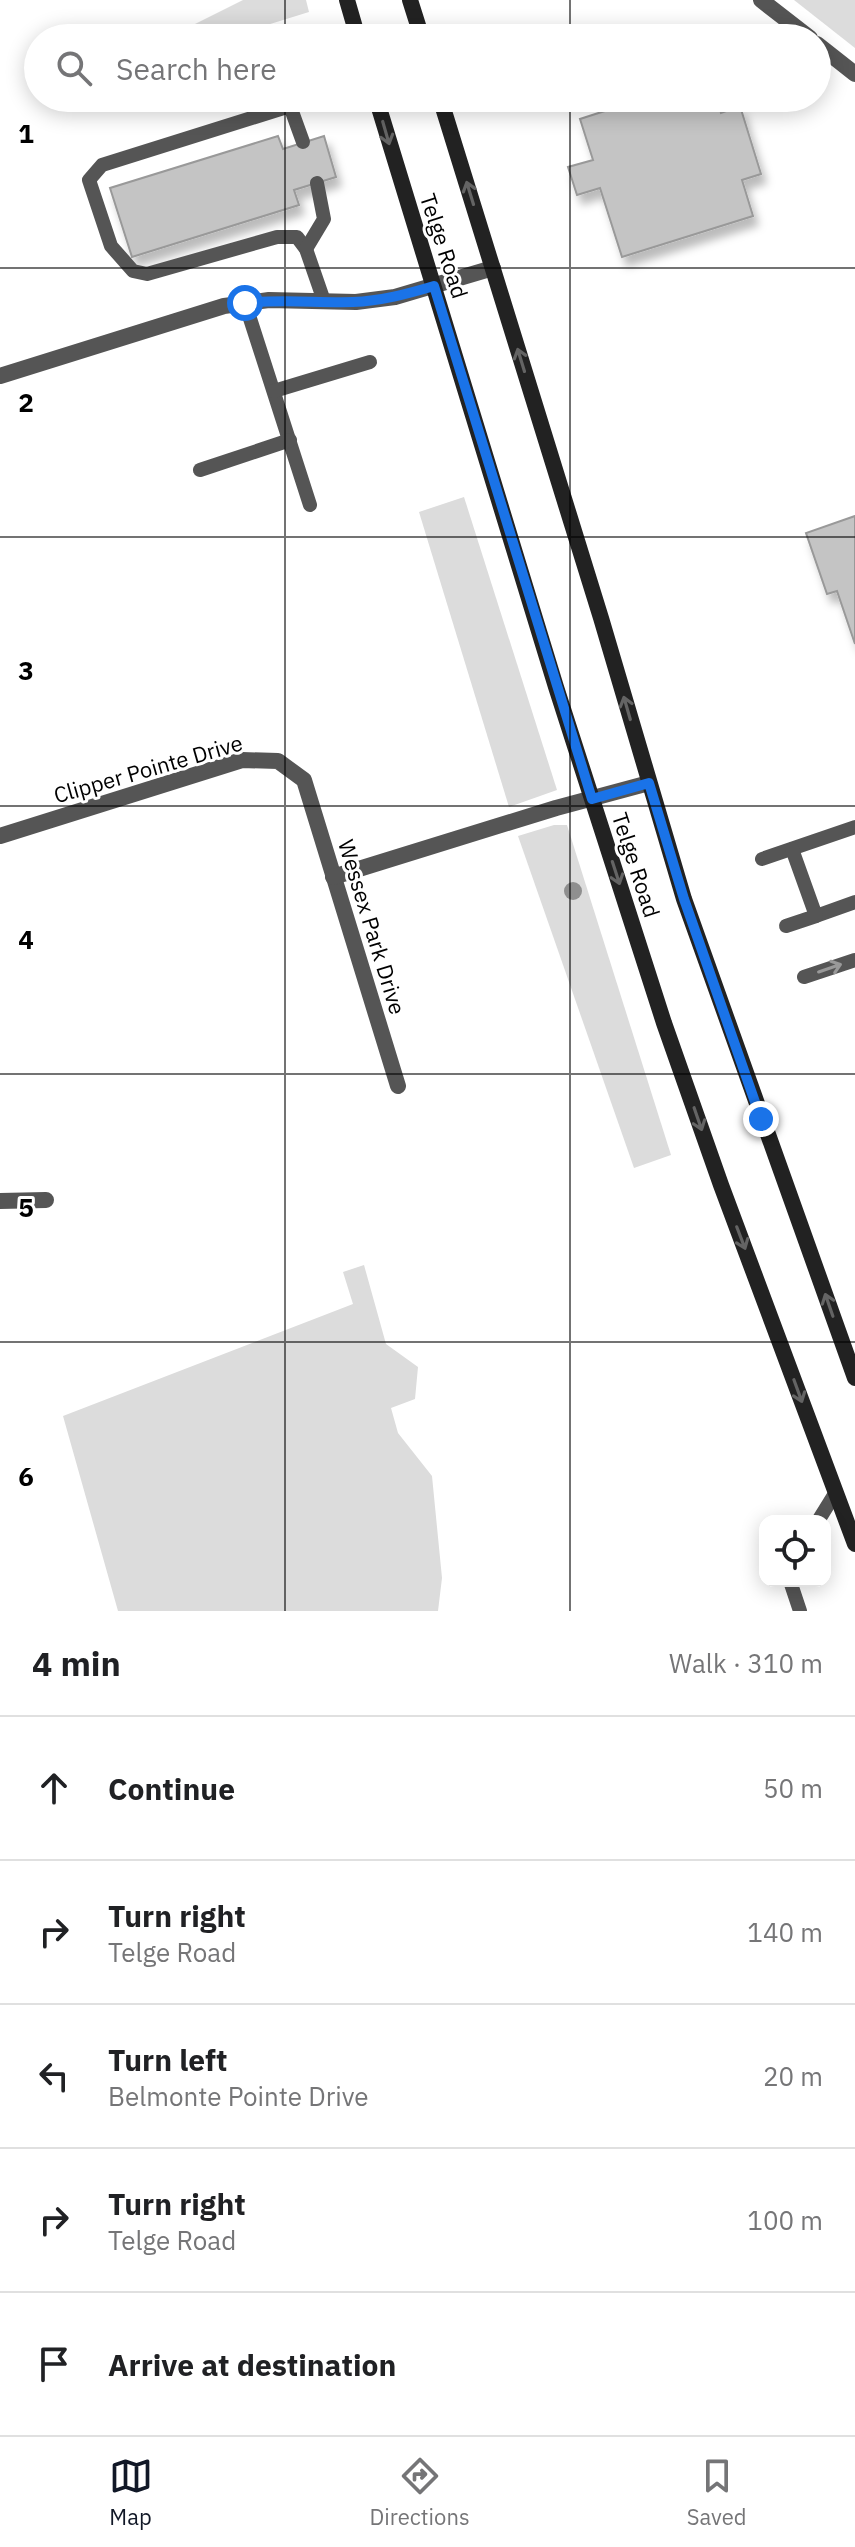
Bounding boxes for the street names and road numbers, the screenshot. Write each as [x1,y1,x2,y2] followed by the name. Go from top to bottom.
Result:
[414,190,475,302] street label: Telge Road
[50,728,246,809] street label: Clipper Pointe Drive
[606,809,667,921] street label: Telge Road
[332,836,413,1018] street label: Wessex Park Drive

